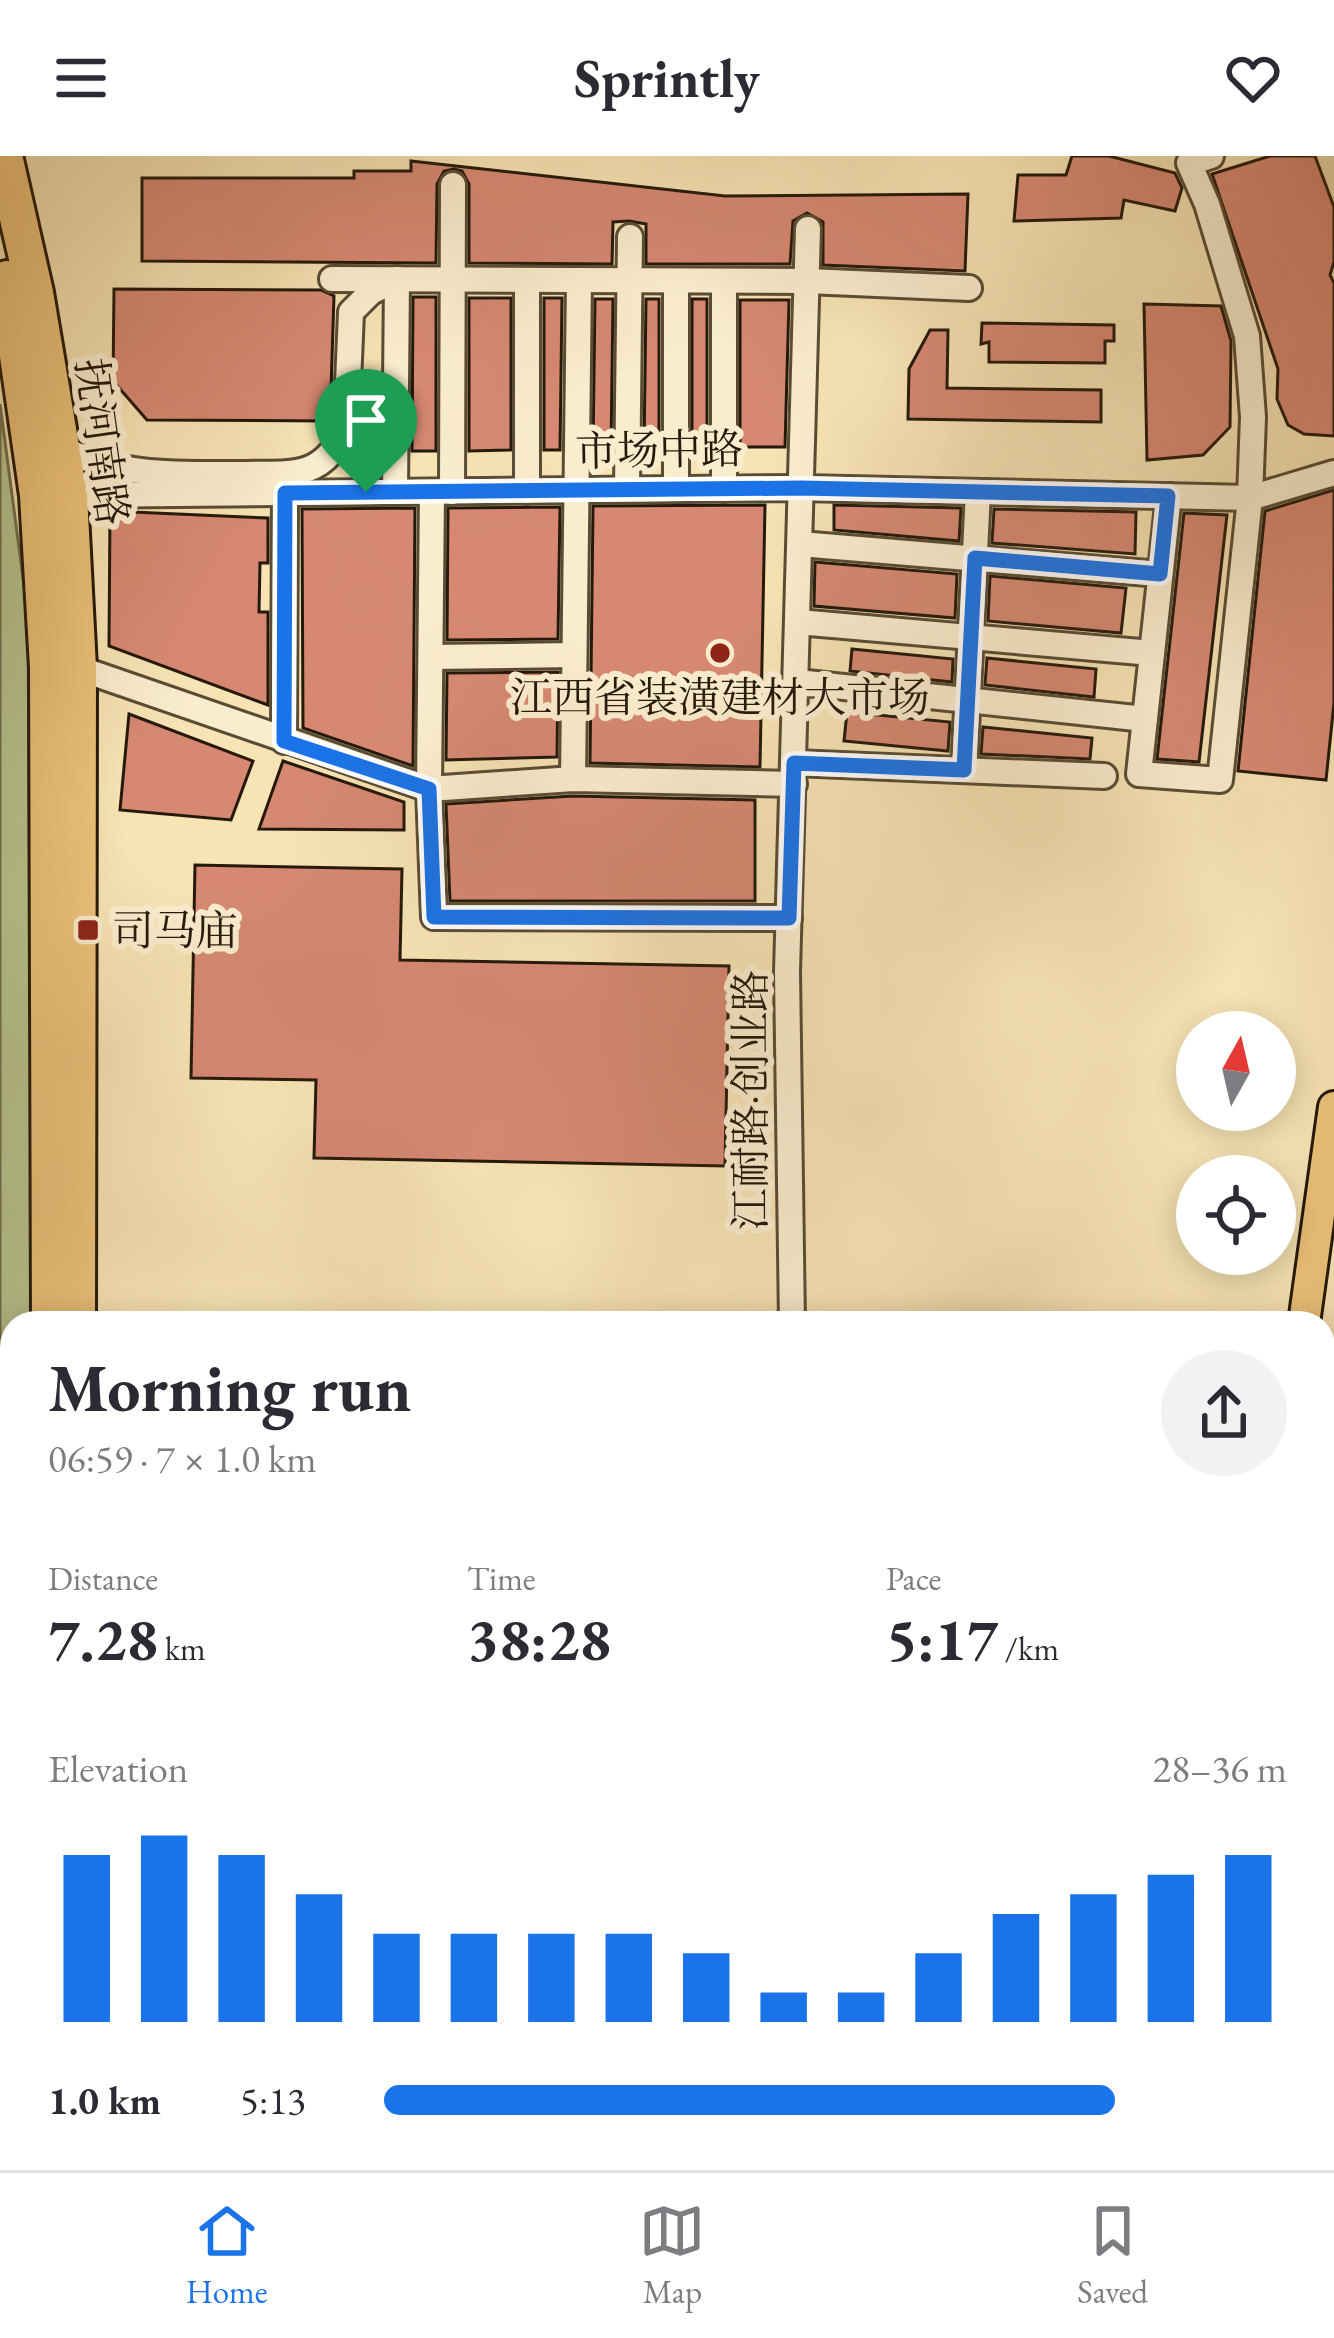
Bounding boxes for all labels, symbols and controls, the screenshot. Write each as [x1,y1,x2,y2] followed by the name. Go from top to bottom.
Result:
[574,43,760,113] text: Sprintly
[48,45,114,111] icon: menu
[1220,45,1286,111] icon: heart
[63,355,141,529] street label: 抚河南路
[315,369,417,492] pin
[333,387,399,453] icon: arrive
[575,421,743,479] street label: 市场中路
[707,640,733,666] marker: 江西省装潢建材大市场
[510,670,930,725] place label: 江西省装潢建材大市场
[112,903,238,958] place label: 司马庙
[75,917,101,943] marker: 司马庙
[723,970,778,1230] street label: 江耐路·创业路
[1176,1011,1296,1131] north arrow
[1176,1011,1296,1275] map controls
[1176,1155,1296,1275] button: locate
[48,1345,412,1431] text: Morning run
[1161,1350,1287,1476] button: share
[48,1433,317,1484] text: 06:59 · 7 × 1.0 km
[48,1557,158,1600] text: Distance
[467,1557,536,1600] text: Time
[886,1557,941,1600] text: Pace
[48,1600,158,1678] text: 7.28
[467,1600,611,1678] text: 38:28
[886,1600,998,1678] text: 5:17
[158,1627,206,1670] text: km
[998,1627,1059,1670] text: /km
[48,1743,188,1794] text: Elevation
[1153,1743,1287,1794] text: 28–36 m
[48,2075,161,2126] text: 1.0 km
[240,2075,306,2126] text: 5:13
[186,2198,268,2313] tab: Home
[639,2198,705,2313] tab: Map
[1077,2198,1148,2313] tab: Saved

